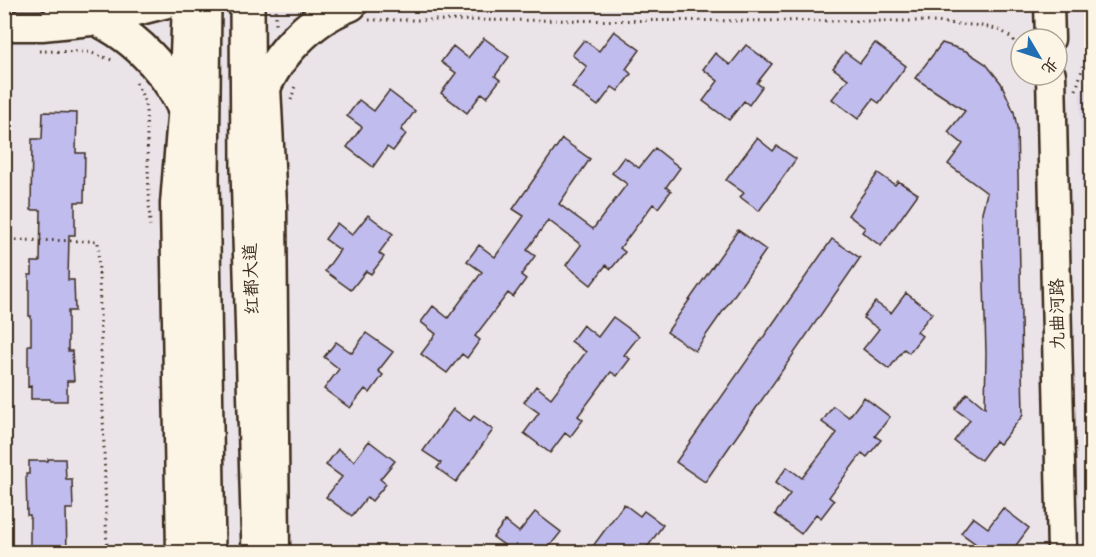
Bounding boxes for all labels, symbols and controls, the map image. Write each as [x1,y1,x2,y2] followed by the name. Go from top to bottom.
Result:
[1009,27,1069,87] north arrow
[1038,54,1063,79] text: 北
[238,243,263,315] street label: 红都大道
[1044,278,1069,350] street label: 九曲河路

